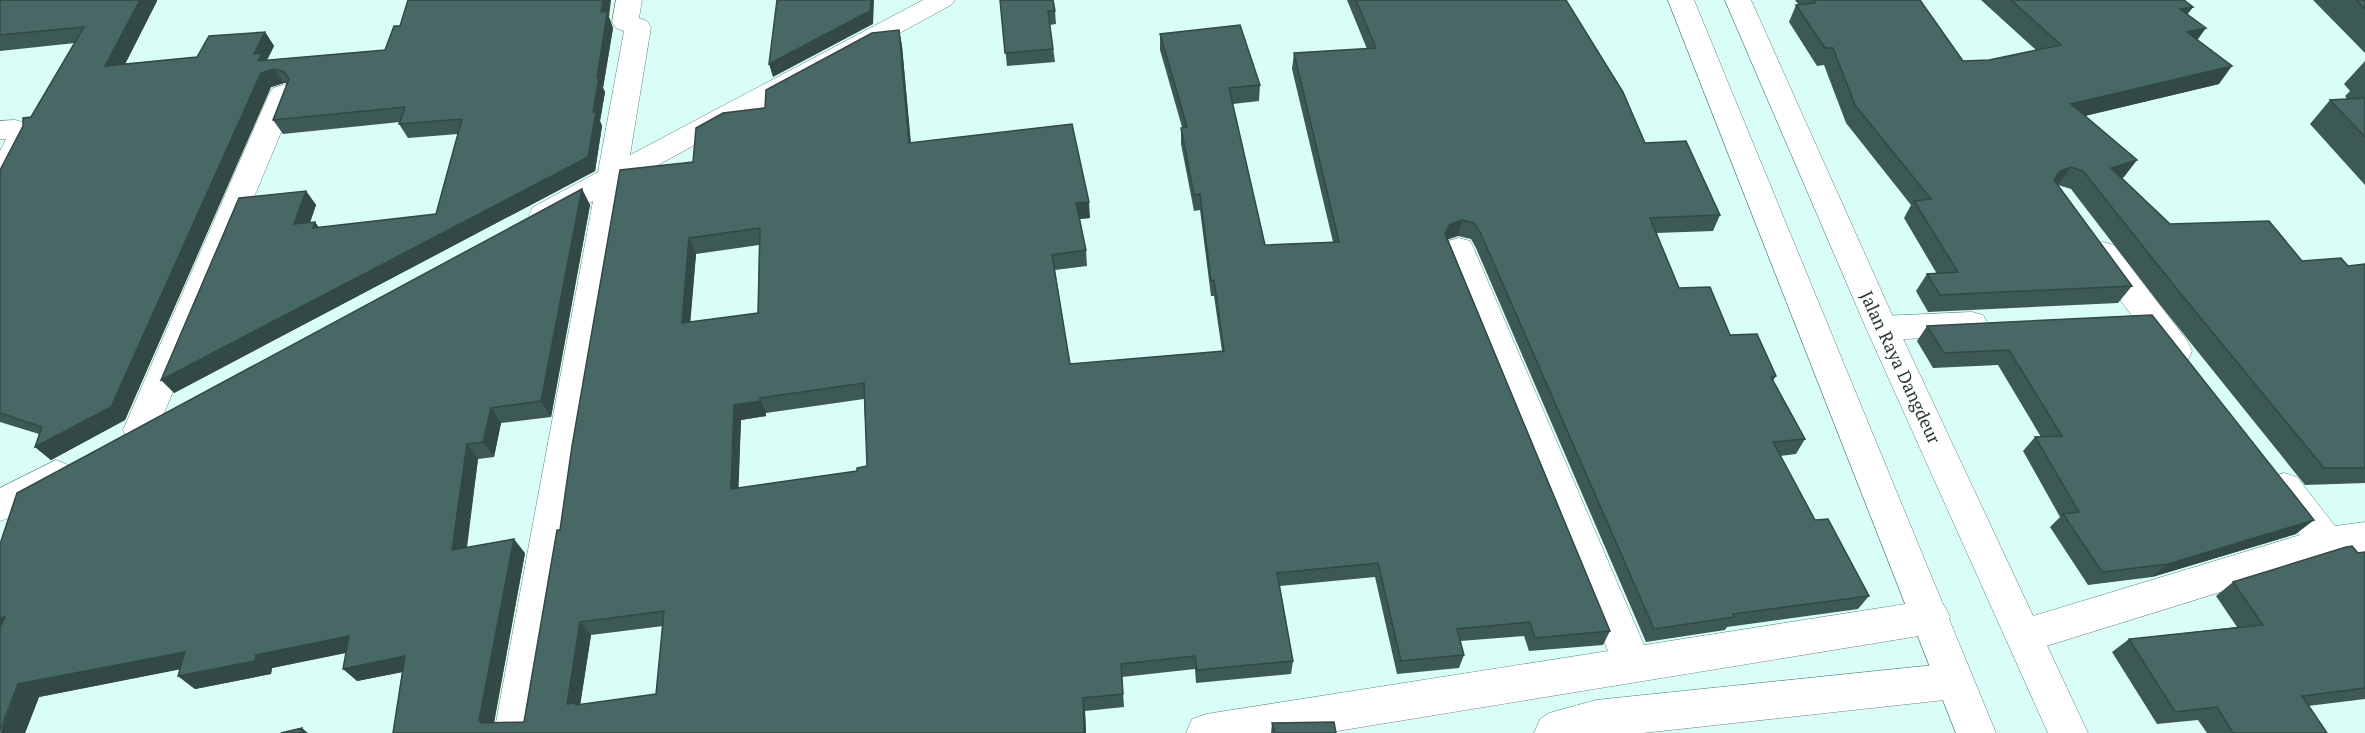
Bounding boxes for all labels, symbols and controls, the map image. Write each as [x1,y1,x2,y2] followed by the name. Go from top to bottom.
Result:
[1855,287,1947,447] street label: Jalan Raya Dangdeur

